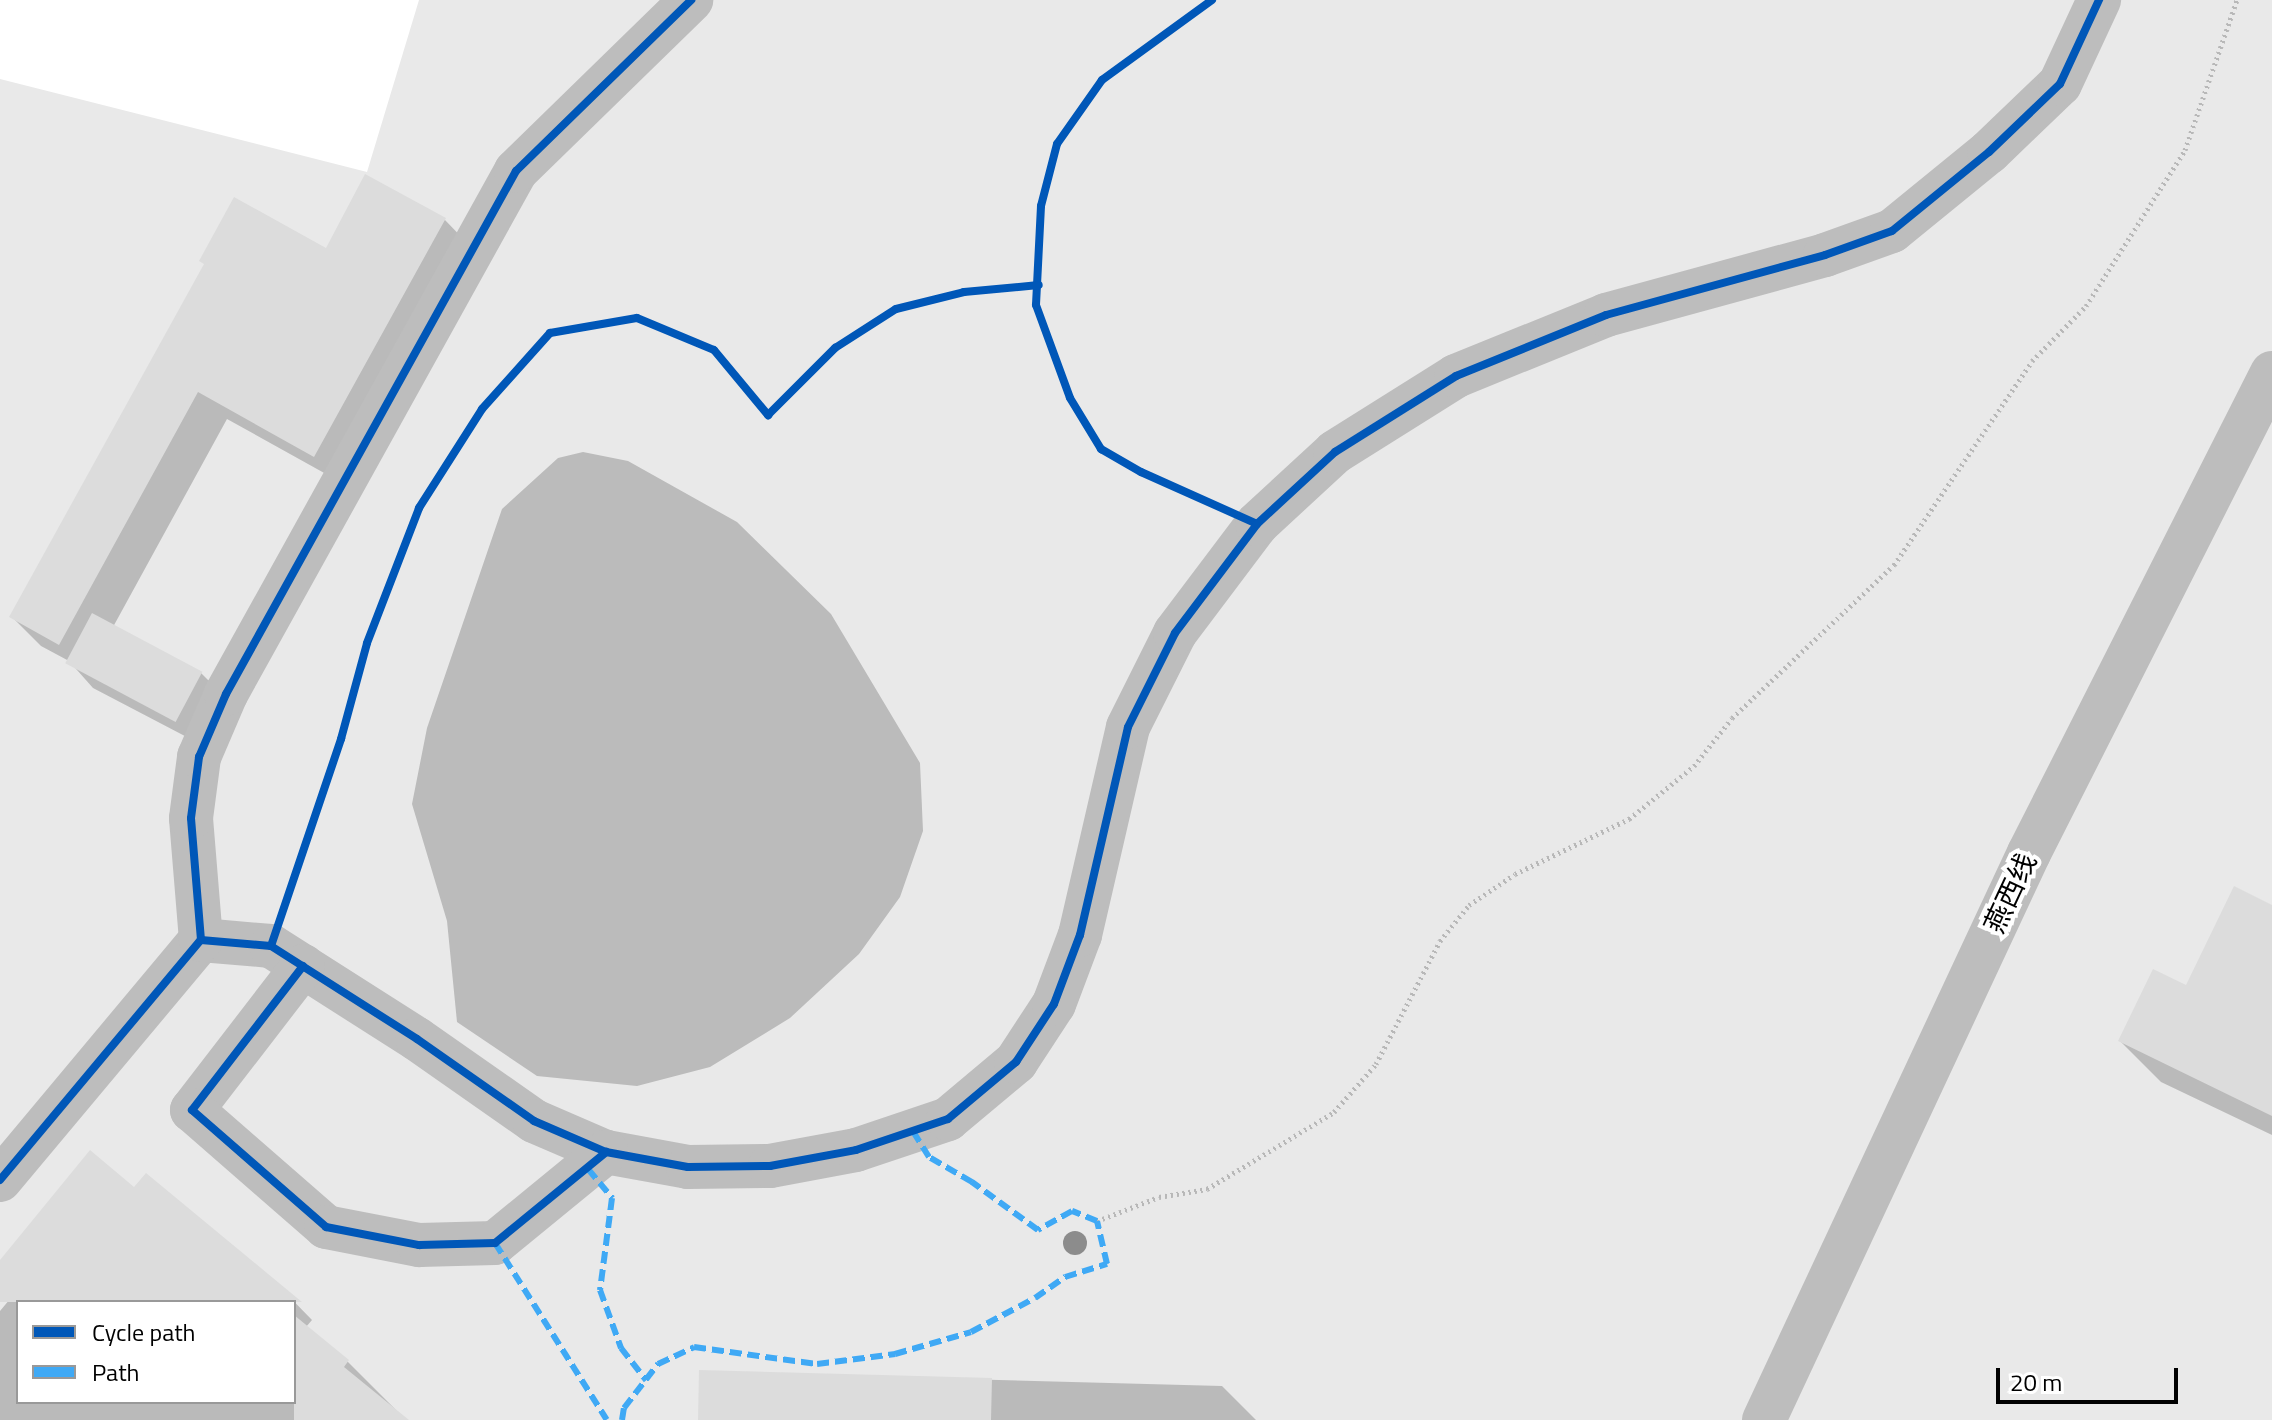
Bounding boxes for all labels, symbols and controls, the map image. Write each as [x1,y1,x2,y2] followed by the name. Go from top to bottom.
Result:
[1977,848,2043,938] street label: 燕西线
[16,1300,296,1404] legend
[92,1314,195,1350] text: Cycle path
[2000,1352,2182,1402] scale bar
[92,1354,139,1390] text: Path
[2010,1364,2062,1400] text: 20 m

